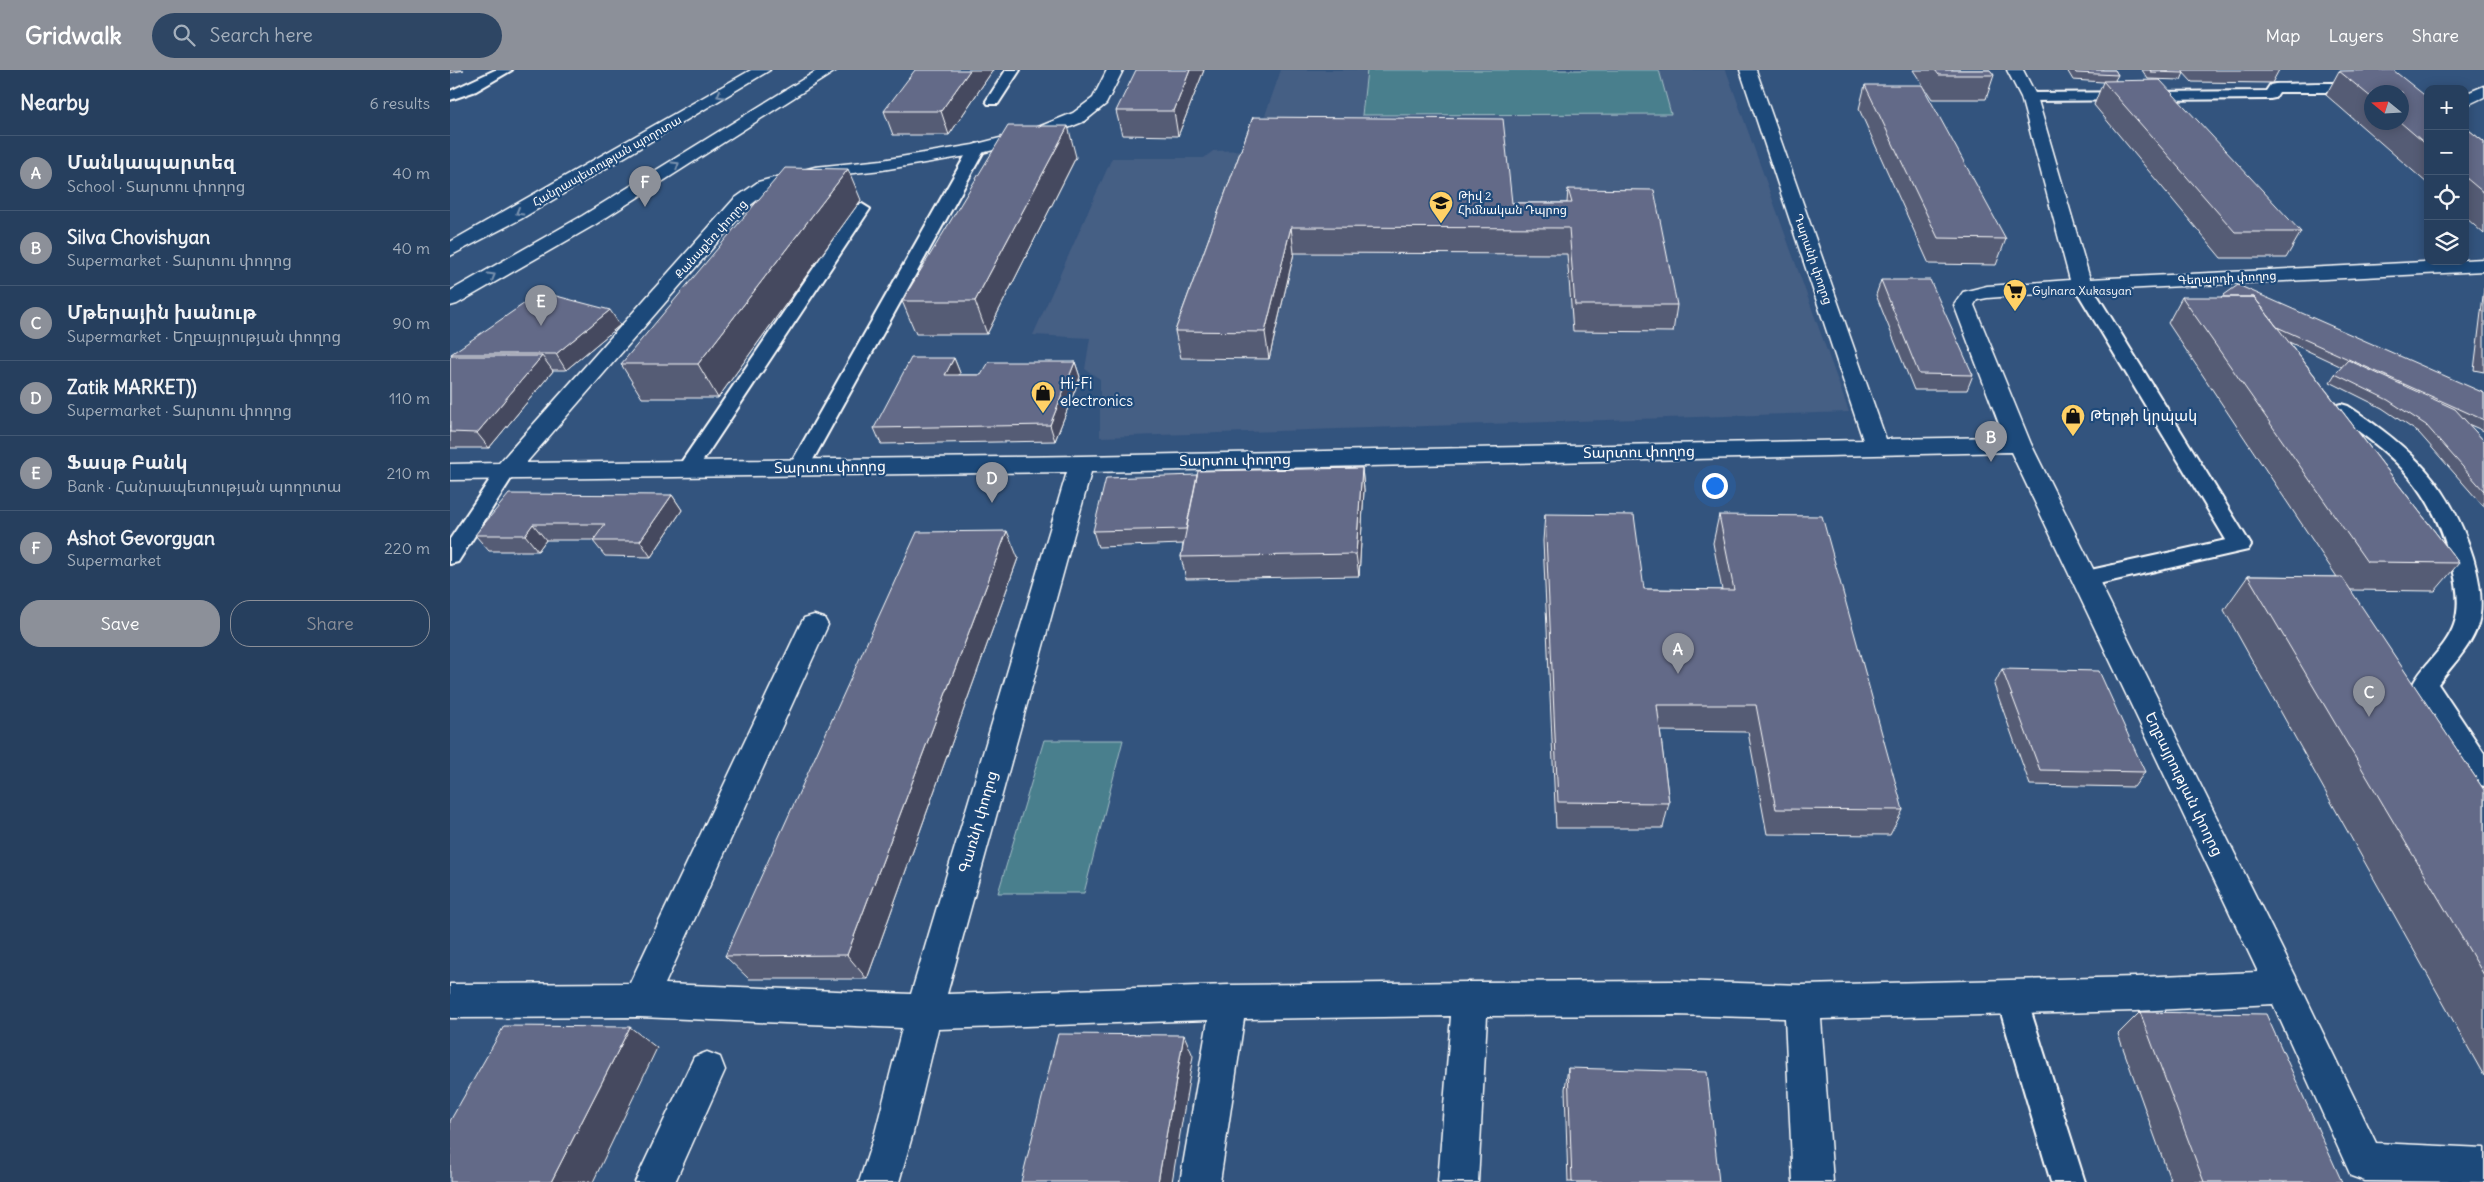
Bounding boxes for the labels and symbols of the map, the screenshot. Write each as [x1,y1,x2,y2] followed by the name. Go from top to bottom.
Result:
[2364,85,2409,130] north arrow
[716,88,725,98] one-way arrow
[530,112,684,209] street label: Հանրապետության պողոտա
[671,162,680,171] one-way arrow
[629,166,661,207] pin: F
[1458,188,1567,217] place label: Թիվ 2 Հիմնական Դպրոց
[1428,190,1454,224] school or university icon: Թիվ 2 Հիմնական Դպրոց
[671,196,750,281] street label: Քանաքեռ փողոց
[516,206,525,216] one-way arrow
[1791,211,1836,306] street label: Դարանի փողոց
[2177,267,2277,288] street label: Գեղարդի փողոց
[487,272,496,282] one-way arrow
[2002,278,2028,312] supermarket icon: Gylnara Xukasyan
[2032,283,2132,298] place label: Gylnara Xukasyan
[525,285,557,326] pin: E
[1060,374,1133,410] place label: Hi-Fi electronics
[1030,380,1056,414] shop icon: Hi-Fi electronics
[2060,403,2086,437] shop icon: Թերթի կրպակ
[2090,406,2197,425] place label: Թերթի կրպակ
[1975,421,2007,462] pin: B
[1583,441,1695,462] street label: Տարտու փողոց
[1179,449,1291,470] street label: Տարտու փողոց
[774,456,886,477] street label: Տարտու փողոց
[976,462,1008,503] pin: D
[1702,473,1728,499] your location
[1662,633,1694,674] pin: A
[2353,676,2385,717] pin: C
[2141,709,2228,859] street label: Եղբայրության փողոց
[954,769,1001,875] street label: Գառնի փողոց

